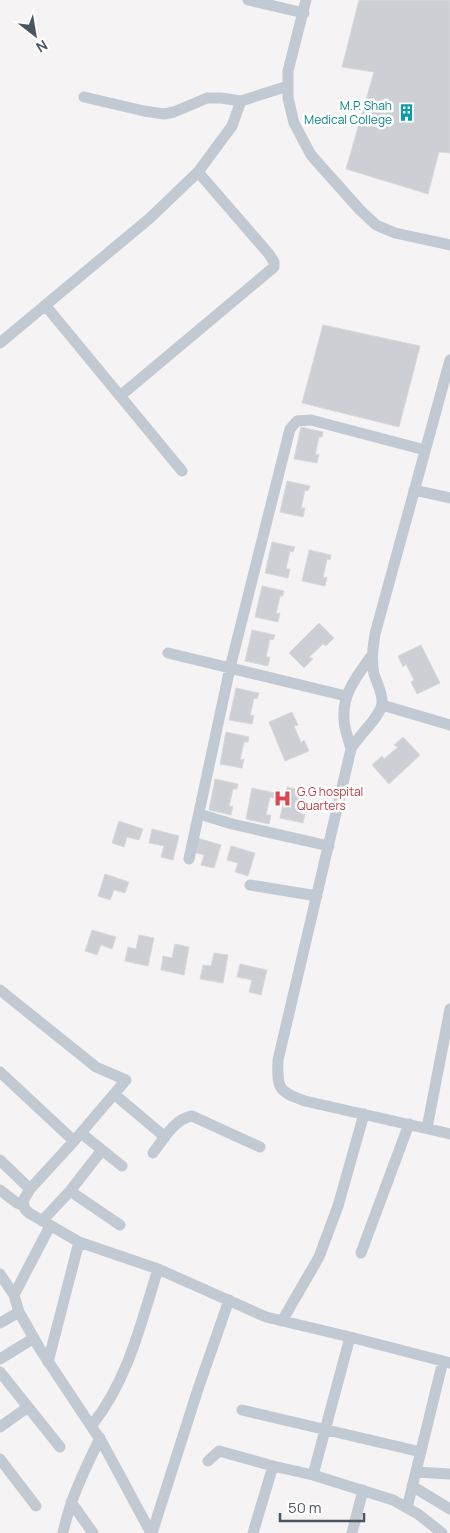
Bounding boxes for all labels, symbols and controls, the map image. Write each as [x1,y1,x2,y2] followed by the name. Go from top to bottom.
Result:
[10,10,60,60] north arrow
[33,36,51,57] text: N
[304,97,392,128] place label: M.P. Shah Medical College
[396,102,416,122] building icon: M.P. Shah Medical College
[297,783,363,814] place label: G.G hospital Quarters
[273,788,293,808] hospital icon: G.G hospital Quarters
[280,1490,364,1522] scale bar
[288,1497,322,1518] text: 50 m

